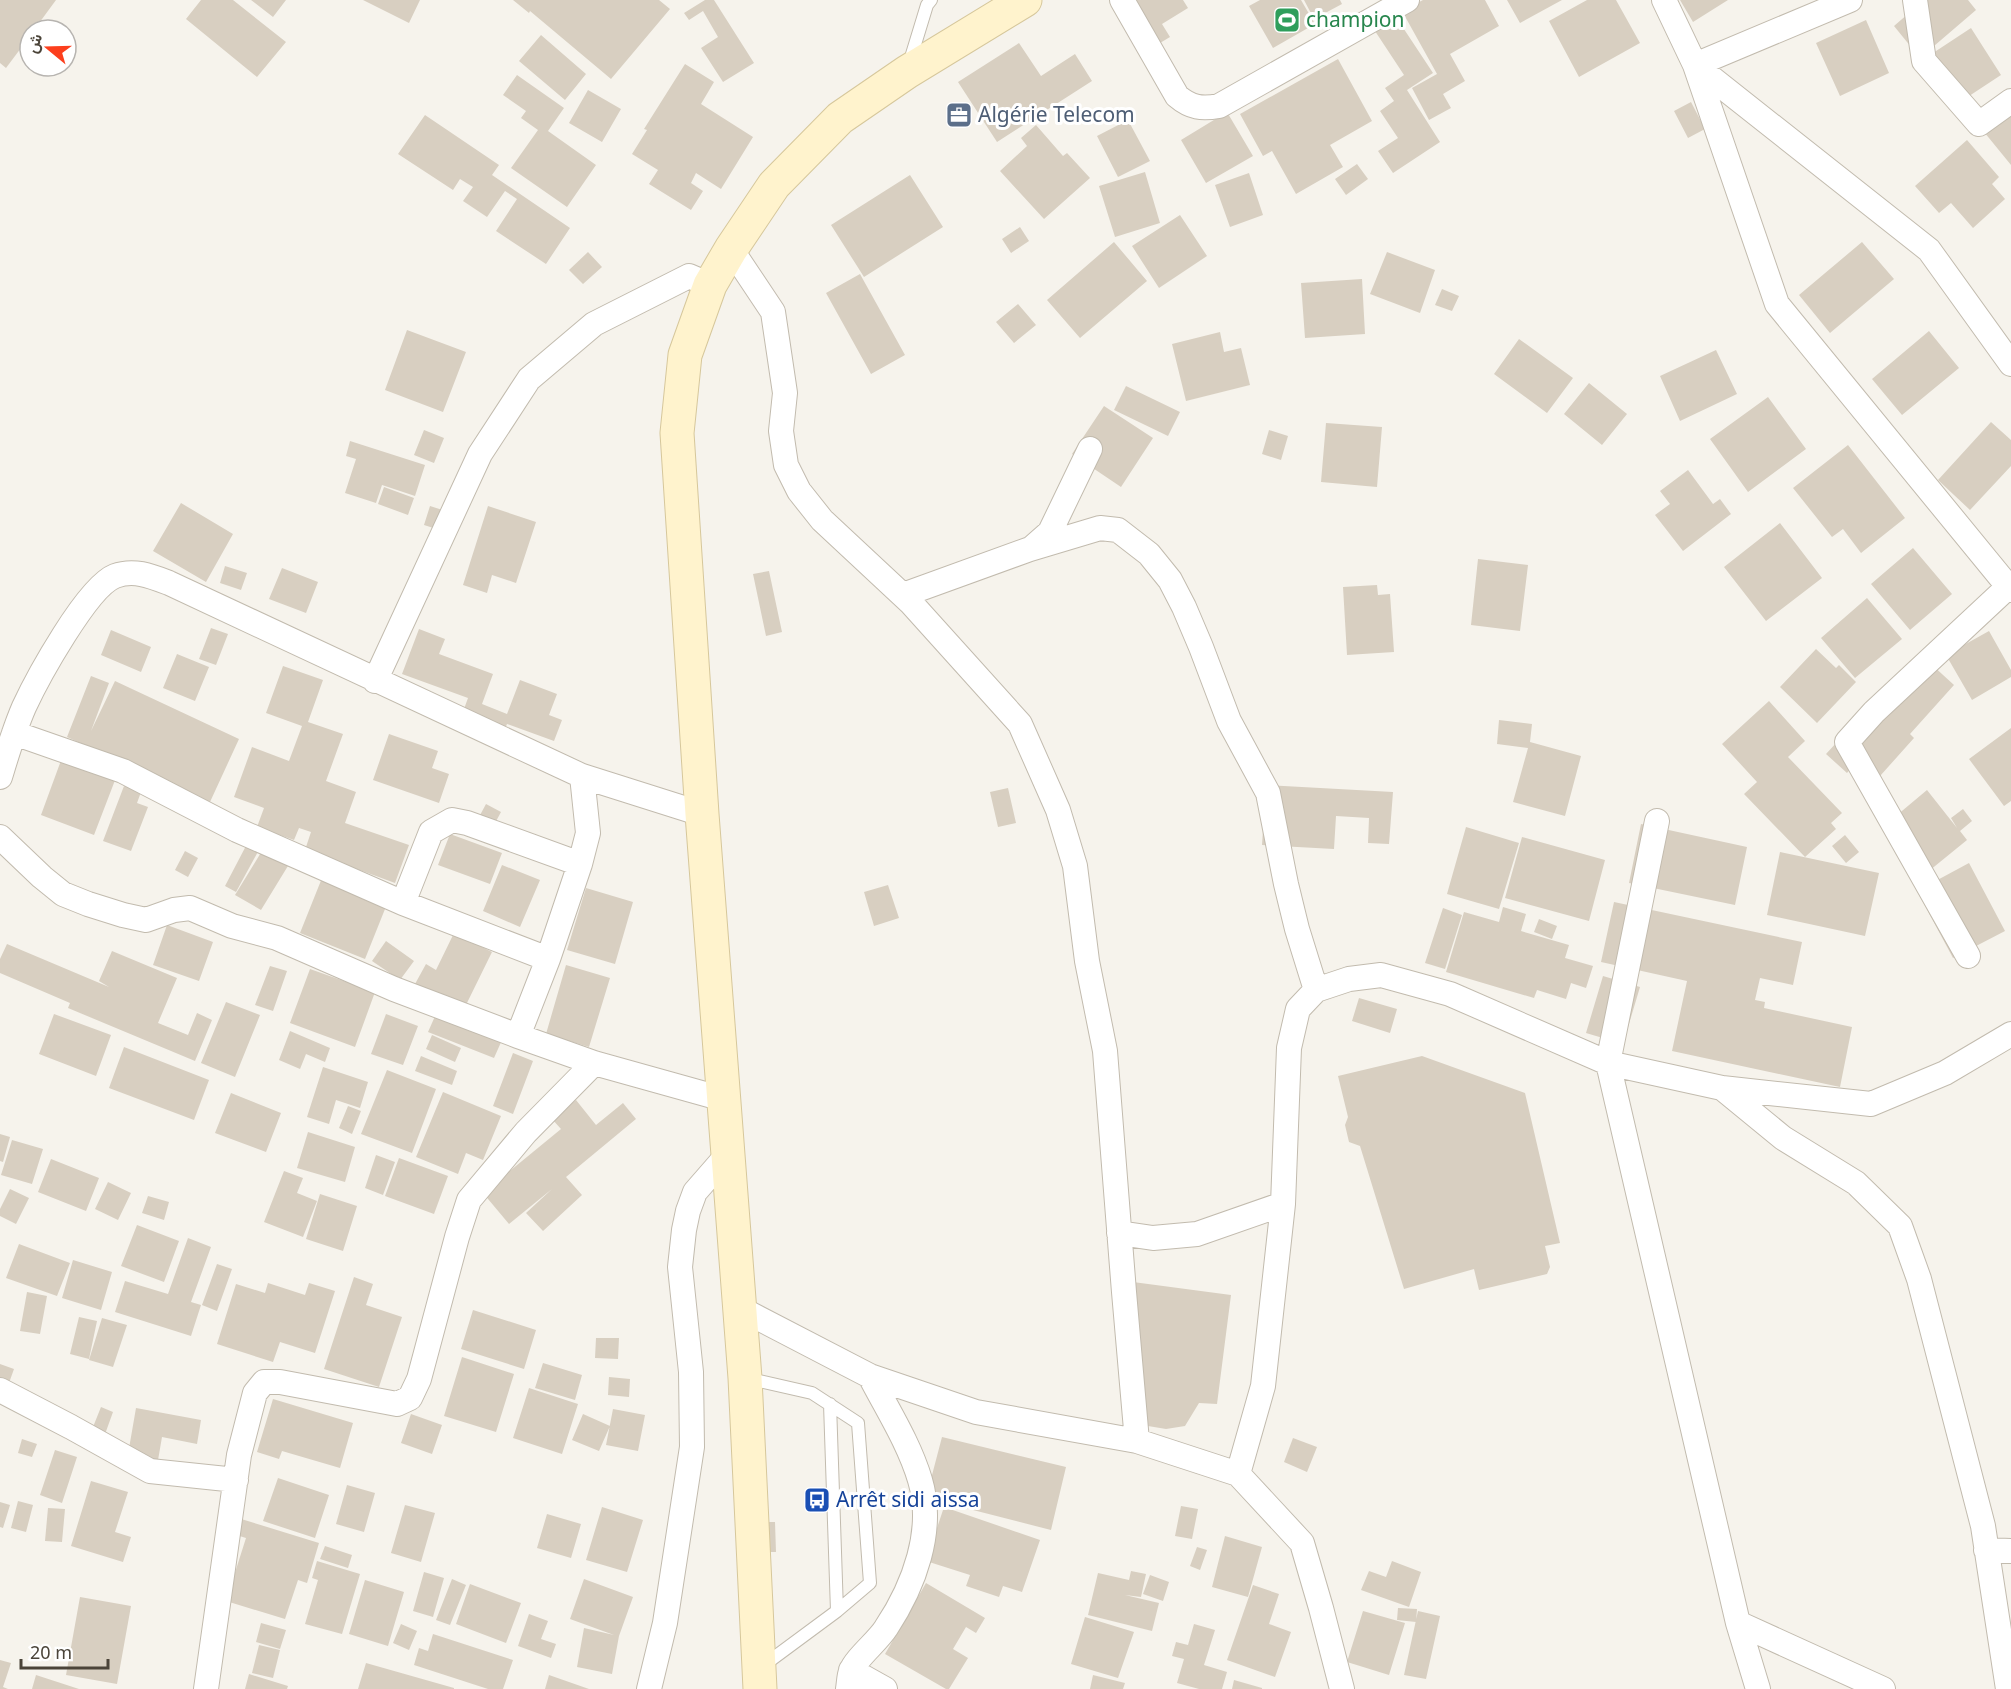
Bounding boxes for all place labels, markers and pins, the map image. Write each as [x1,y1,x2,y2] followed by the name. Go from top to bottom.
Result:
[1272,5,1302,35] sports icon: champion
[1306,5,1405,33] place label: champion
[944,100,974,130] office icon: Algérie Telecom
[978,100,1135,128] place label: Algérie Telecom
[802,1485,832,1515] bus stop icon: Arrêt sidi aissa
[836,1485,980,1513] place label: Arrêt sidi aissa

